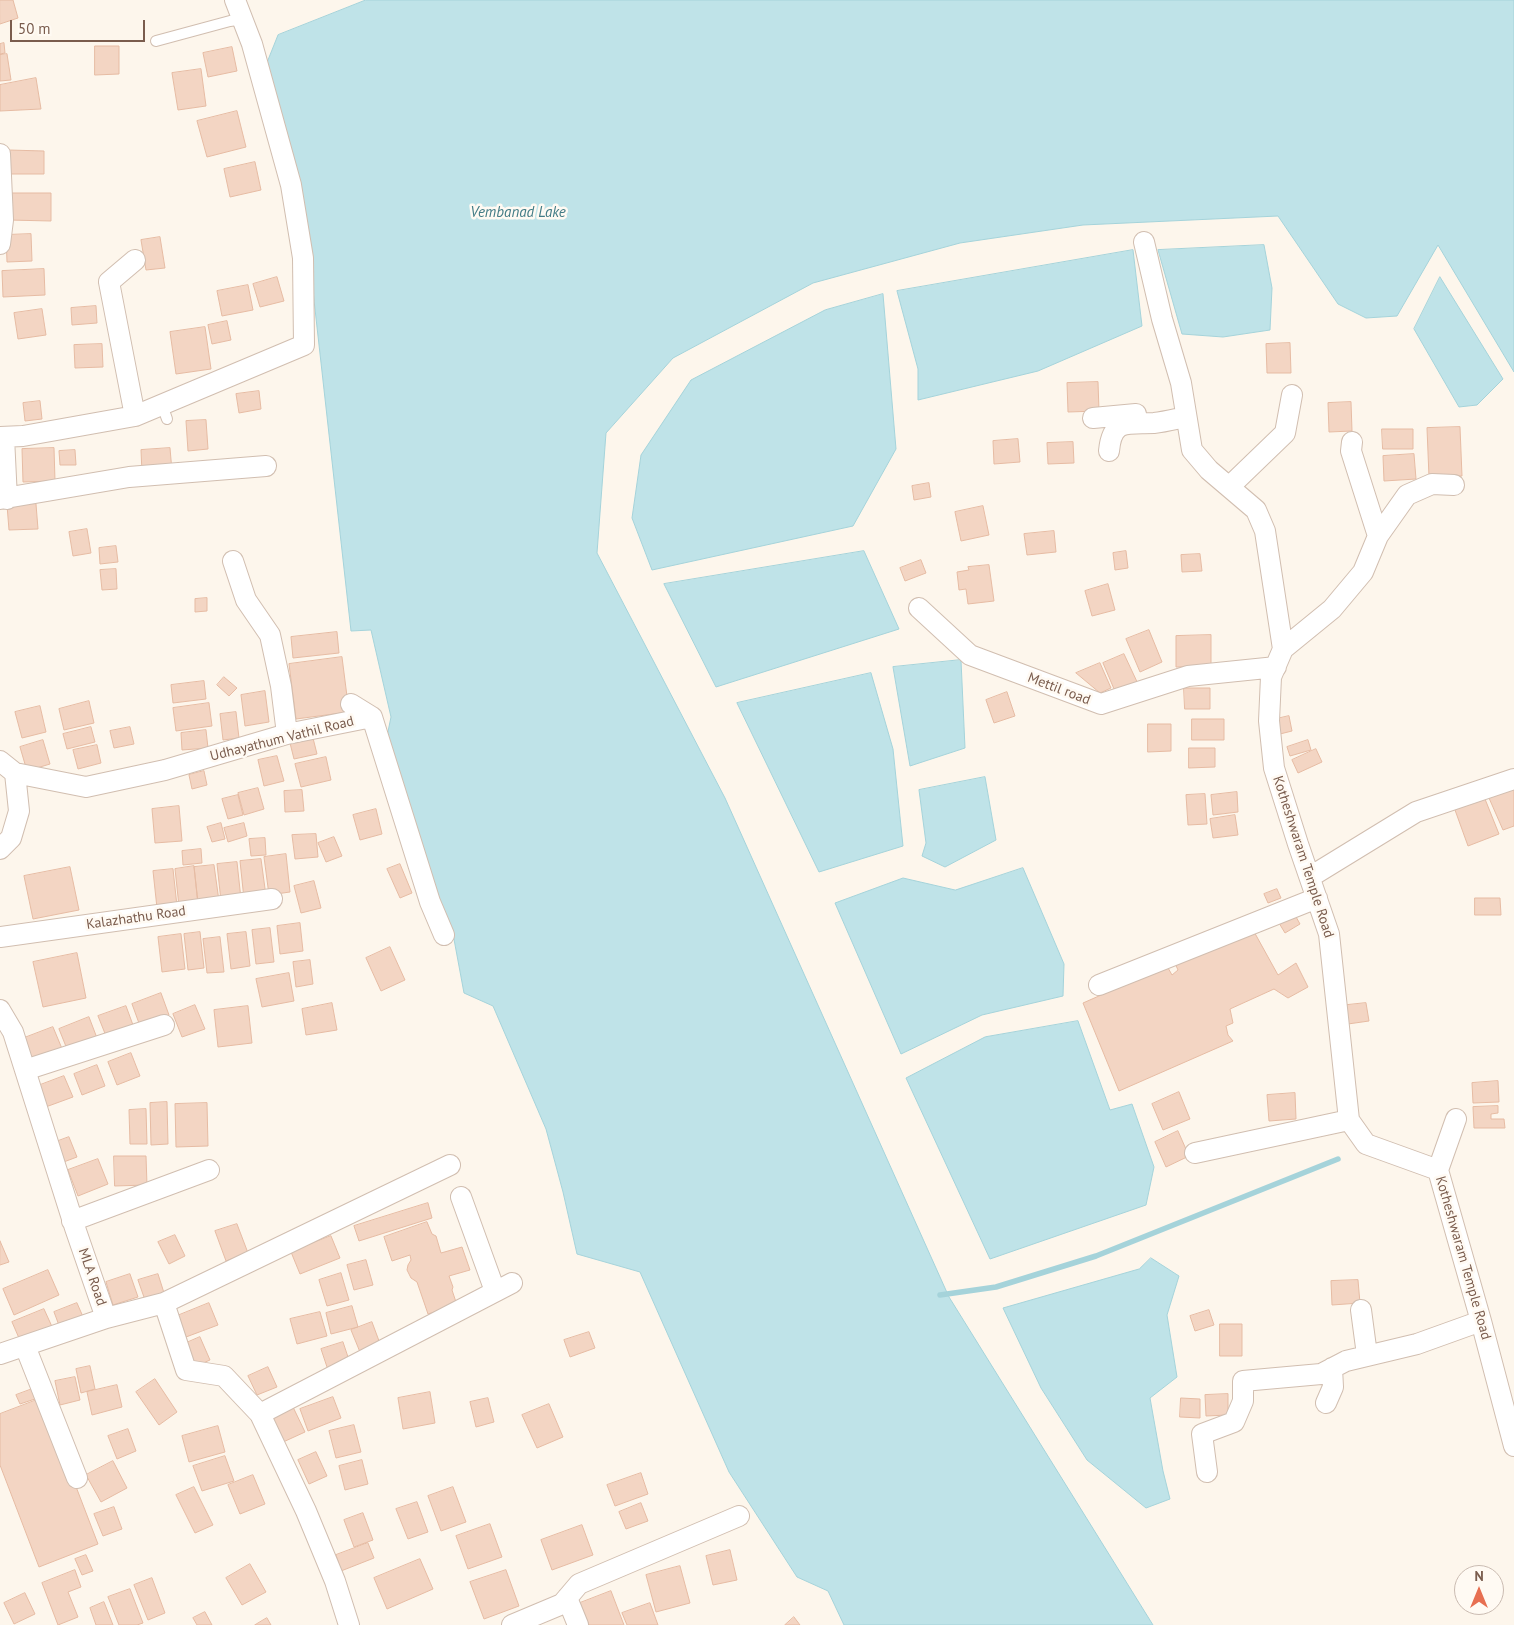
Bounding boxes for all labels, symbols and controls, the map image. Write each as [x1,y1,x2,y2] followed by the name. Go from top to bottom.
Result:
[12,10,148,42] scale bar
[18,19,51,38] text: 50 m
[470,204,566,222] water label: Vembanad Lake
[1025,669,1093,709] street label: Mettil road
[208,713,356,765] street label: Udhayathum Vathil Road
[1269,774,1337,940] street label: Kotheshwaram Temple Road
[85,903,187,933] street label: Kalazhathu Road
[1432,1174,1494,1342] street label: Kotheshwaram Temple Road
[74,1246,110,1308] street label: MLA Road
[1454,1565,1504,1615] north arrow
[1474,1567,1484,1585] text: N

